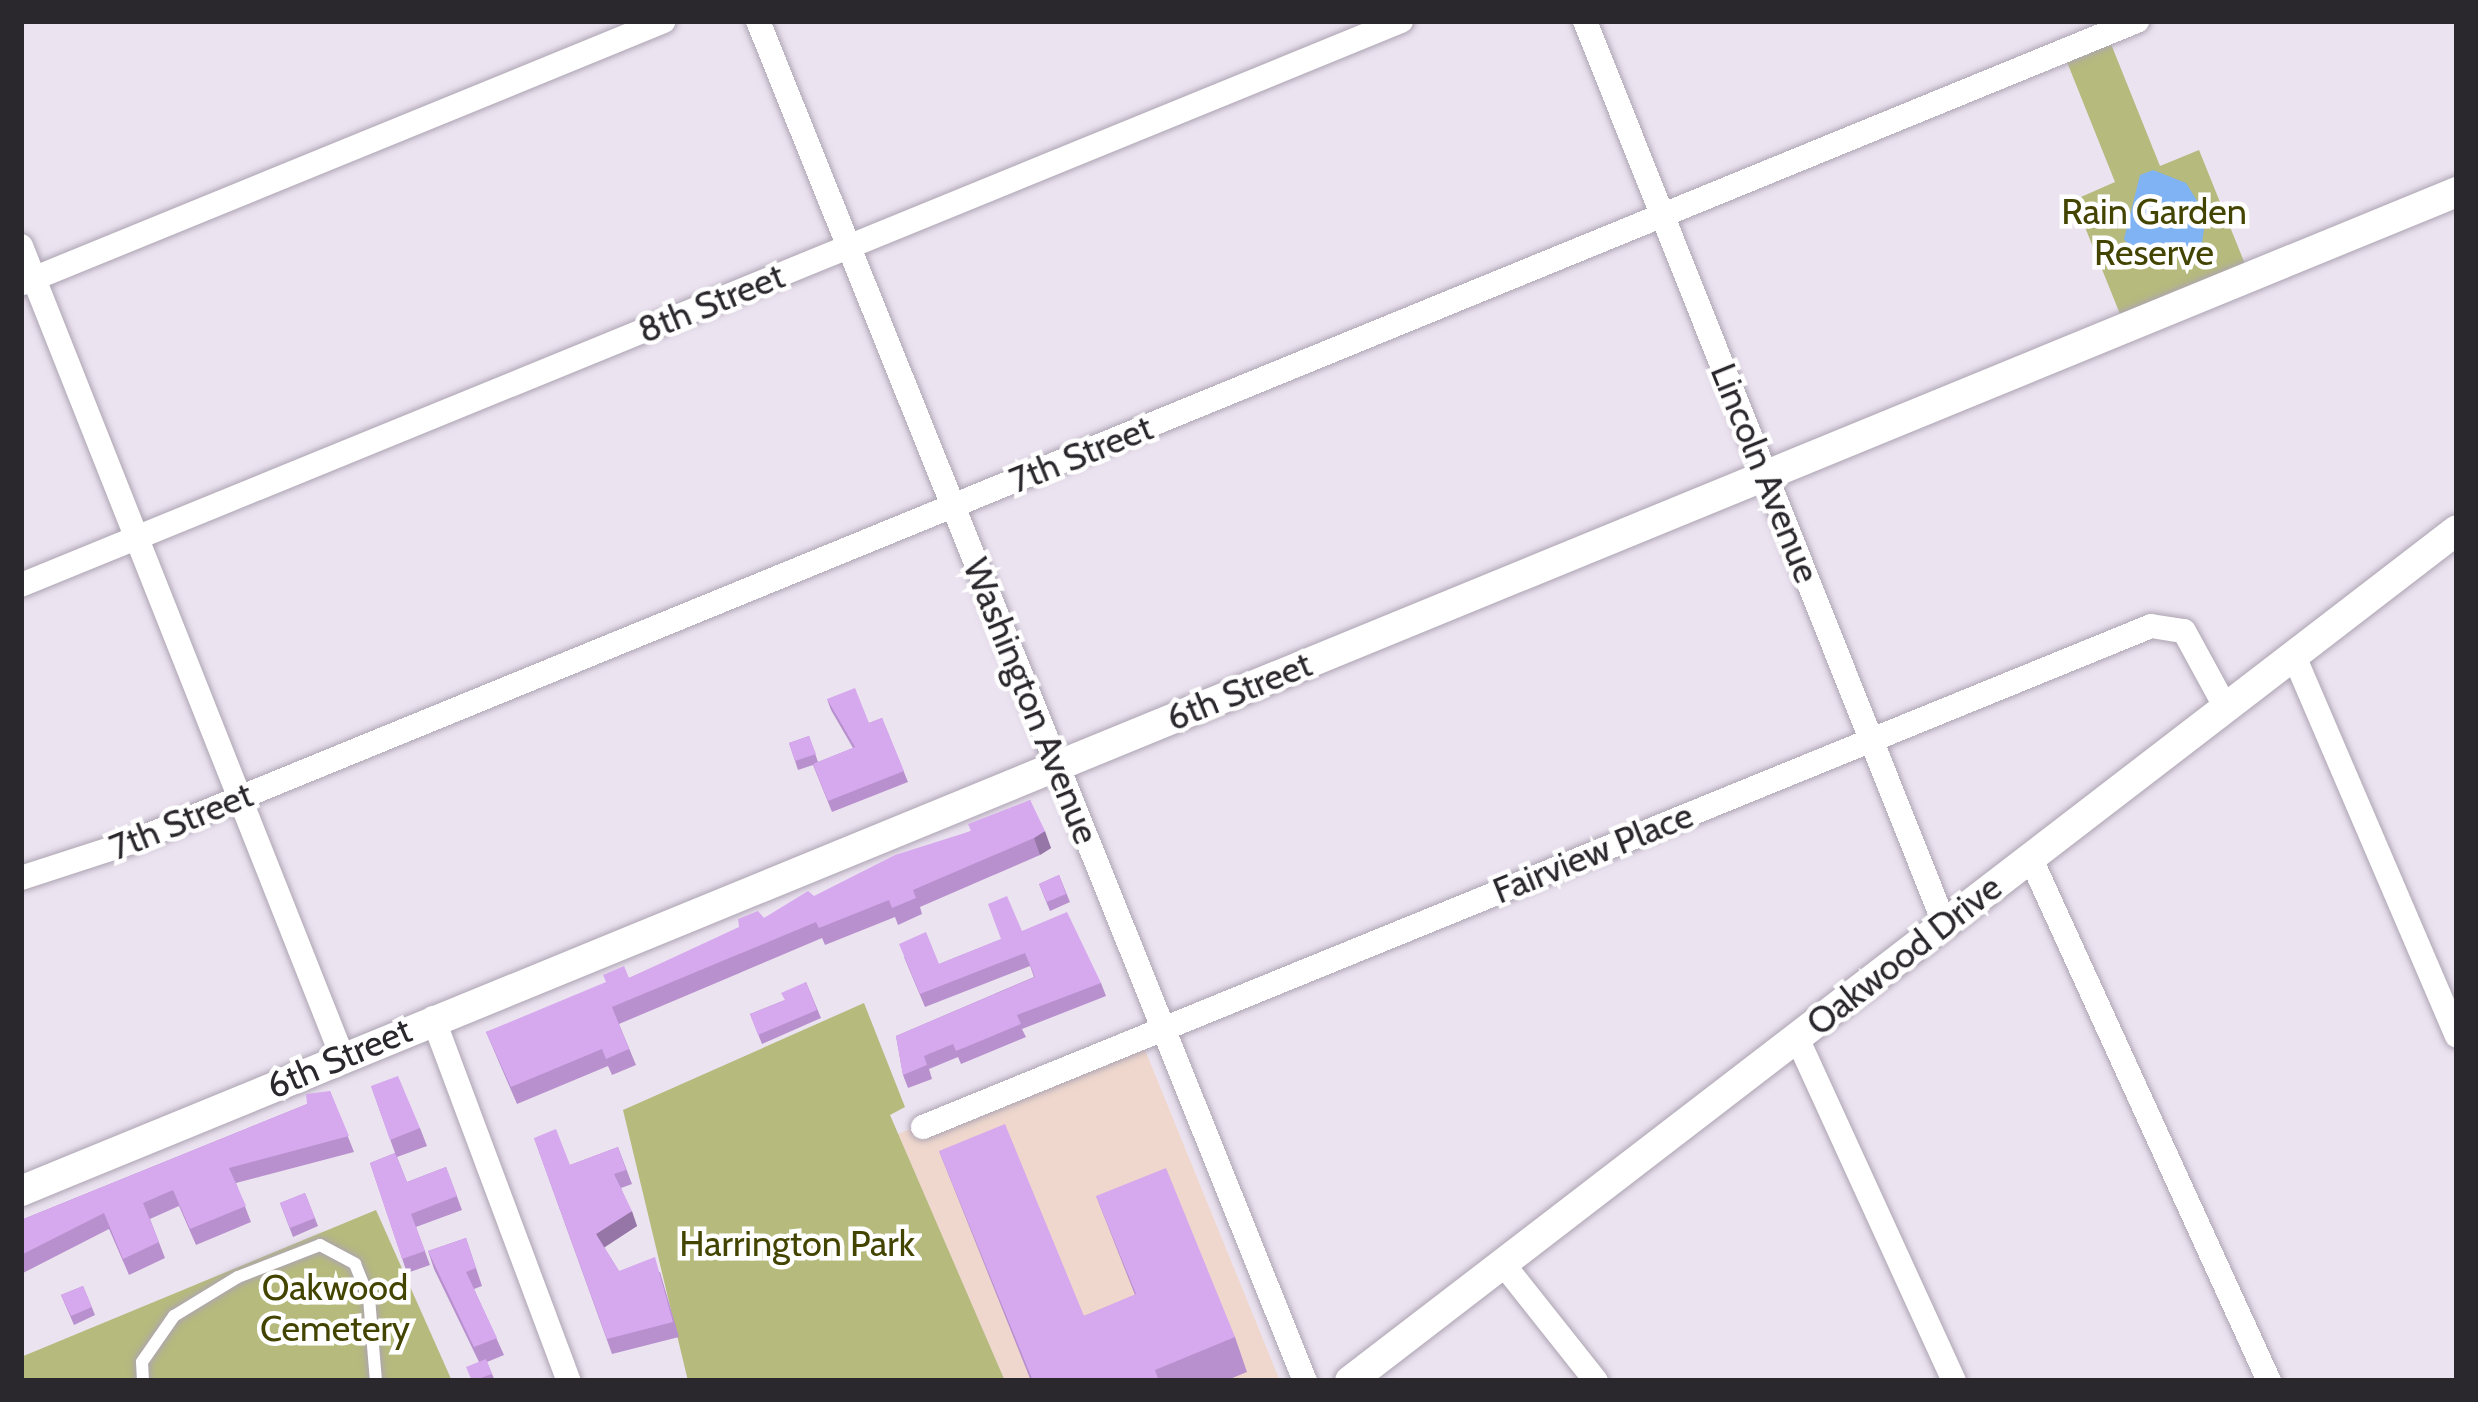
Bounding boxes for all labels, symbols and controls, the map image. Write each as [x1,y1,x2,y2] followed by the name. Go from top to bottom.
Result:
[2061,189,2247,274] park label: Rain Garden Reserve
[631,254,791,352] street label: 8th Street
[1701,357,1829,589] street label: Lincoln Avenue
[1003,406,1159,502] street label: 7th Street
[954,552,1108,850] street label: Washington Avenue
[1160,642,1318,740] street label: 6th Street
[103,773,259,869] street label: 7th Street
[1487,793,1699,913] street label: Fairview Place
[1798,866,2010,1044] street label: Oakwood Drive
[260,1008,418,1108] street label: 6th Street
[679,1222,915,1266] park label: Harrington Park
[260,1265,410,1350] park label: Oakwood Cemetery

